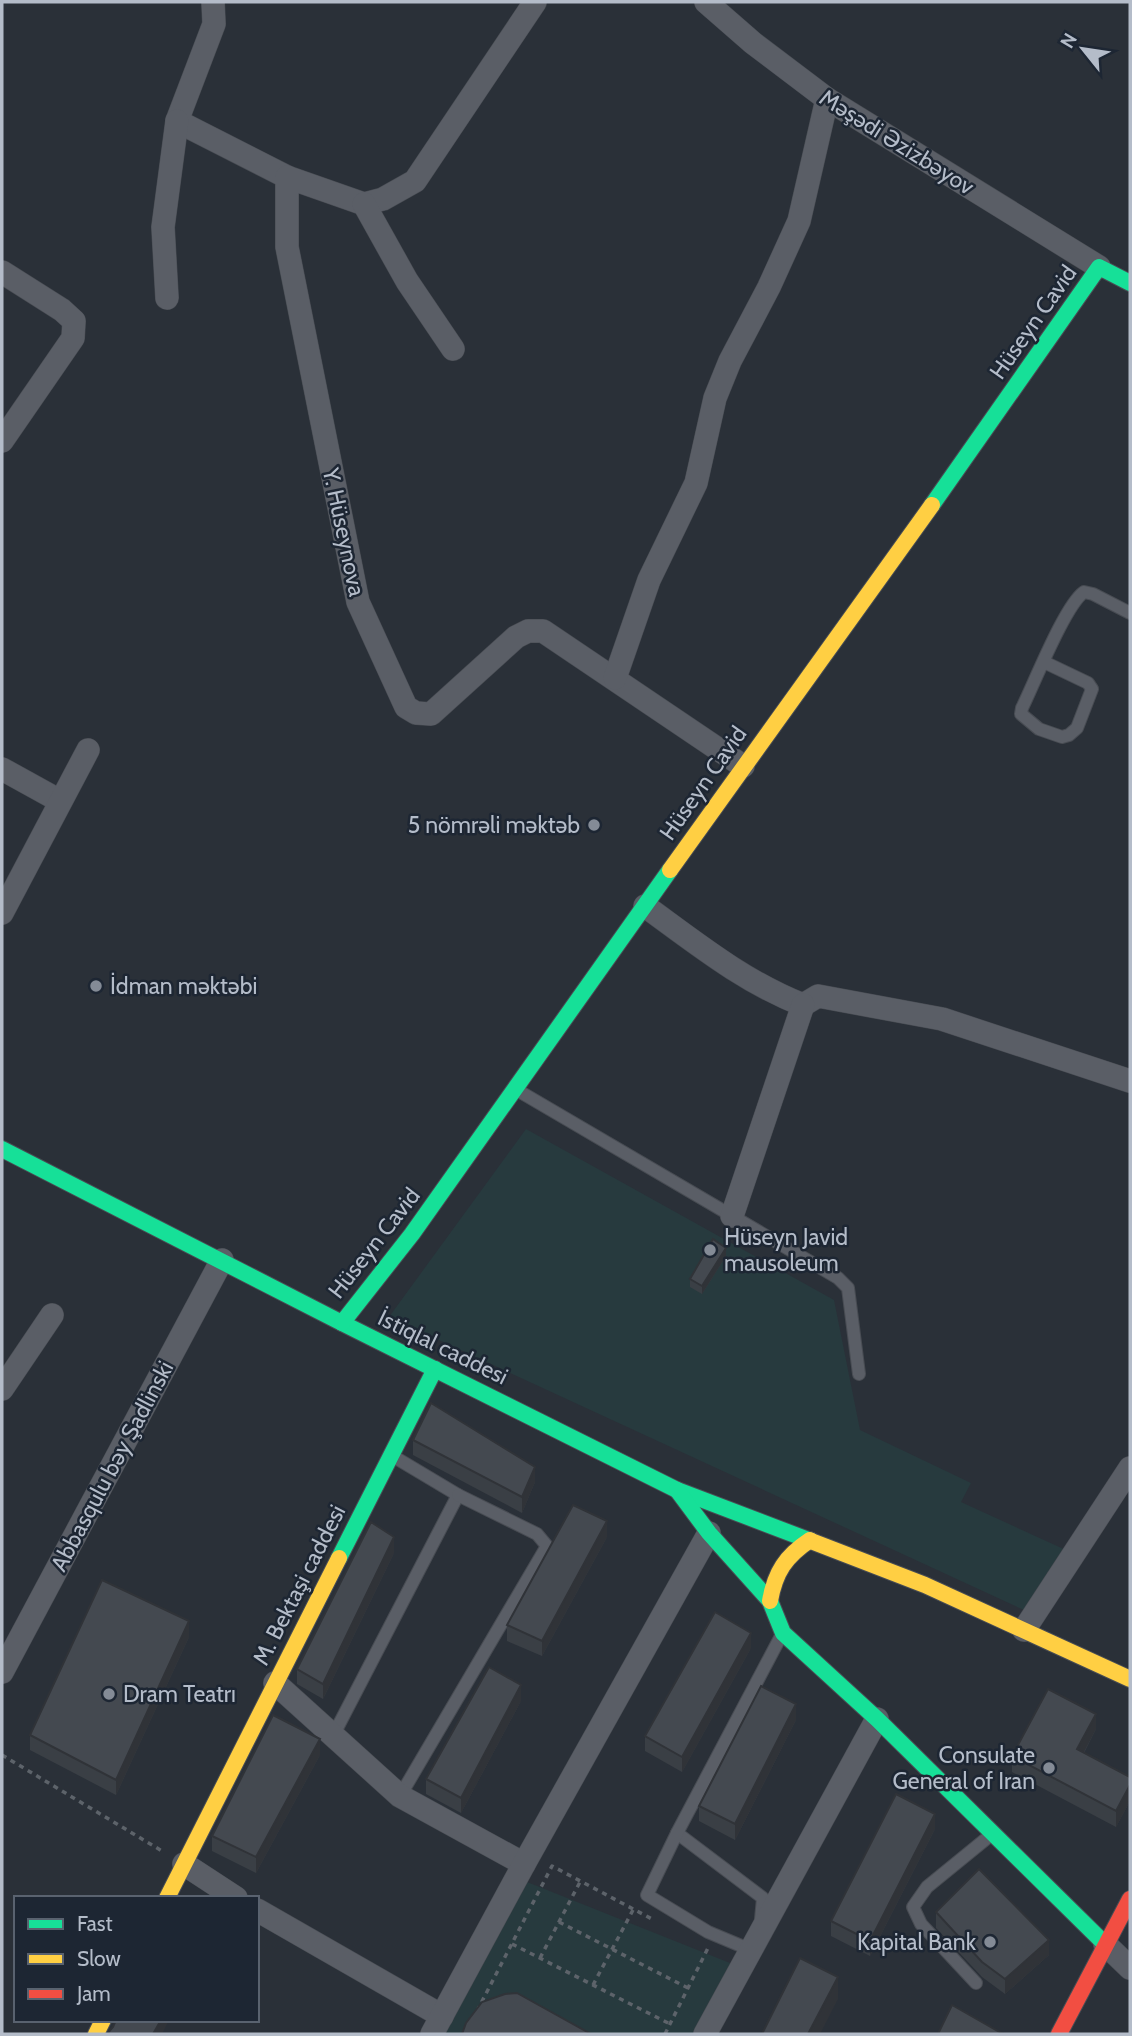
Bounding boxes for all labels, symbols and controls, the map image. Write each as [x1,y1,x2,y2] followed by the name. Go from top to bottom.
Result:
[1048,14,1118,84] north arrow
[1055,29,1082,52] text: N
[815,83,980,201] street label: Məşədi Əzizbəyov
[983,260,1083,384] street label: Hüseyn Cavid
[317,464,371,599] street label: Y. Hüseynova
[653,721,753,845] street label: Hüseyn Cavid
[408,811,580,839] place label: 5 nömrəli məktəb
[586,817,602,833] marker: 5 nömrəli məktəb
[110,972,257,1000] place label: İdman məktəbi
[88,978,104,994] marker: İdman məktəbi
[322,1182,426,1304] street label: Hüseyn Cavid
[724,1223,848,1277] place label: Hüseyn Javid mausoleum
[702,1242,718,1258] marker: Hüseyn Javid mausoleum
[373,1303,513,1391] street label: İstiqlal caddesi
[45,1356,179,1576] street label: Abbasqulu bəy Şadlinski
[247,1500,351,1670] street label: M. Bektaşi caddesi
[123,1680,236,1708] place label: Dram Teatrı
[101,1686,117,1702] marker: Dram Teatrı
[893,1741,1035,1795] place label: Consulate General of Iran
[1041,1760,1057,1776] marker: Consulate General of Iran
[14,1896,259,2022] legend
[77,1911,113,1936] text: Fast
[857,1928,977,1956] place label: Kapital Bank
[982,1934,998,1950] marker: Kapital Bank
[77,1946,121,1971] text: Slow
[76,1981,111,2006] text: Jam

